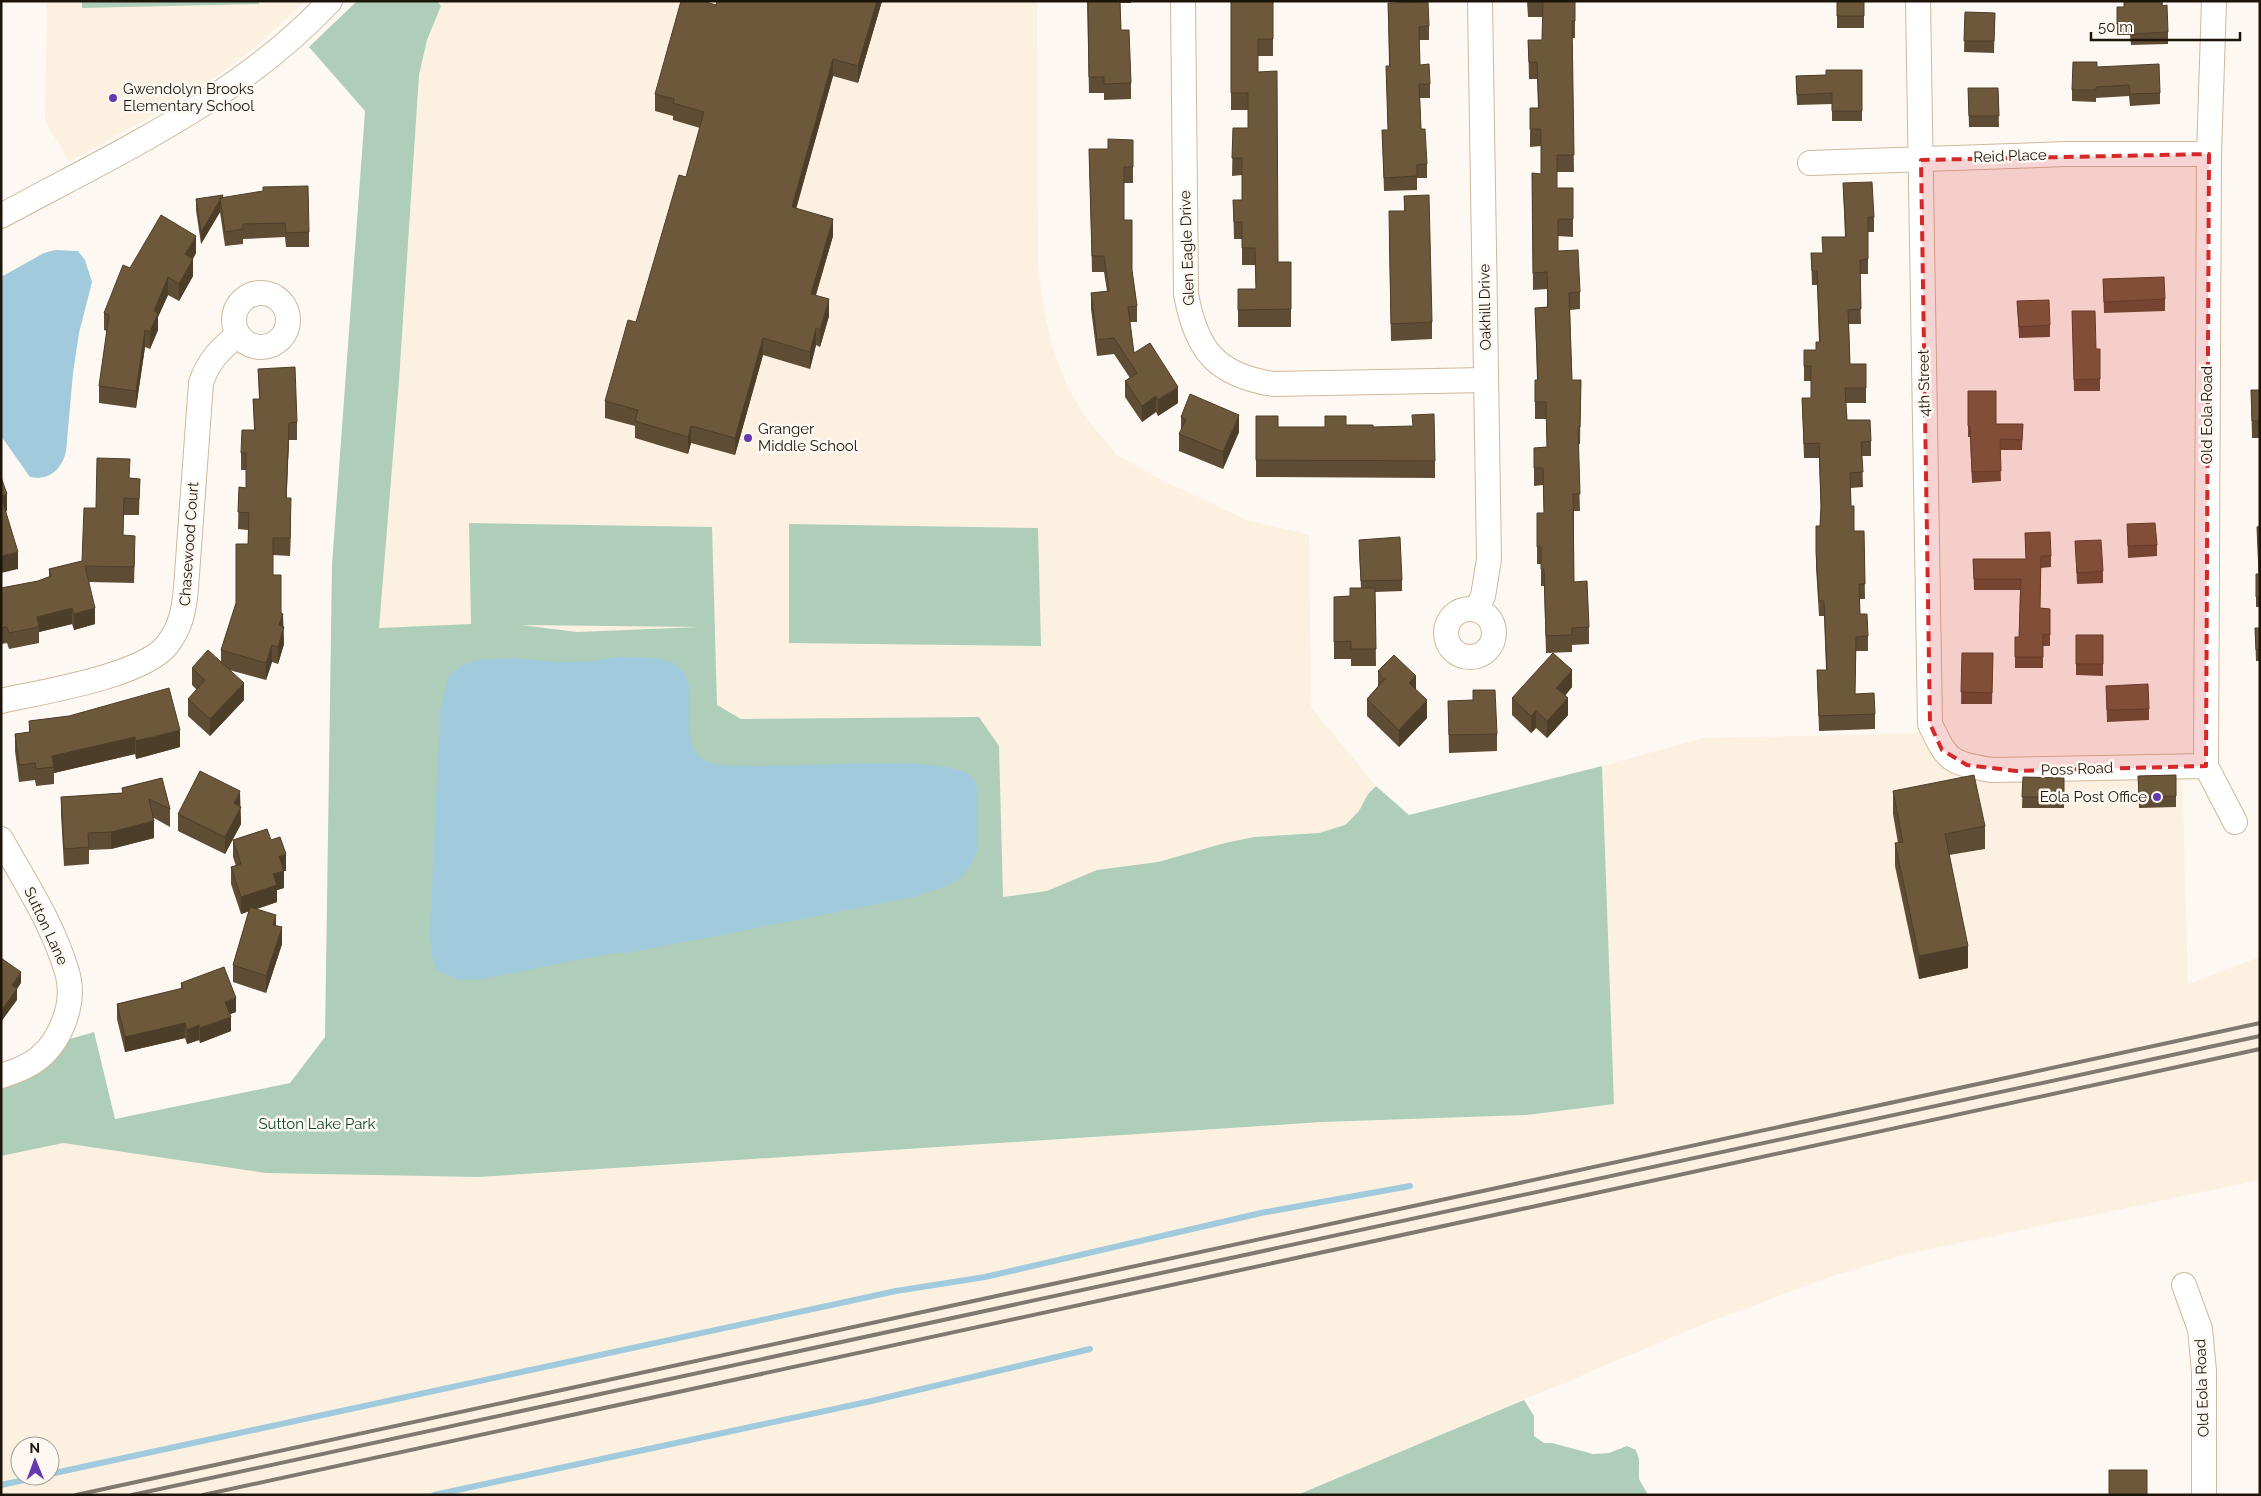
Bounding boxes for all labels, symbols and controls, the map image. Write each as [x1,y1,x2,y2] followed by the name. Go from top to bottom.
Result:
[2091,10,2240,42] scale bar
[2098,18,2133,36] text: 50 m
[123,80,255,115] place label: Gwendolyn Brooks Elementary School
[107,92,119,104] marker: Gwendolyn Brooks Elementary School
[1973,146,2047,166] street label: Reid Place
[1176,190,1198,306] street label: Glen Eagle Drive
[1475,263,1495,350] street label: Oakhill Drive
[1914,349,1934,417] street label: 4th Street
[2198,366,2216,464] street label: Old Eola Road
[758,420,859,455] place label: Granger Middle School
[742,432,754,444] marker: Granger Middle School
[176,481,202,607] street label: Chasewood Court
[2041,759,2113,779] street label: Poss Road
[2040,788,2147,806] place label: Eola Post Office
[2151,791,2163,803] marker: Eola Post Office
[20,884,72,968] street label: Sutton Lane
[258,1115,376,1133] park label: Sutton Lake Park
[2191,1339,2213,1437] street label: Old Eola Road
[10,1436,60,1486] north arrow
[29,1440,40,1456] text: N

